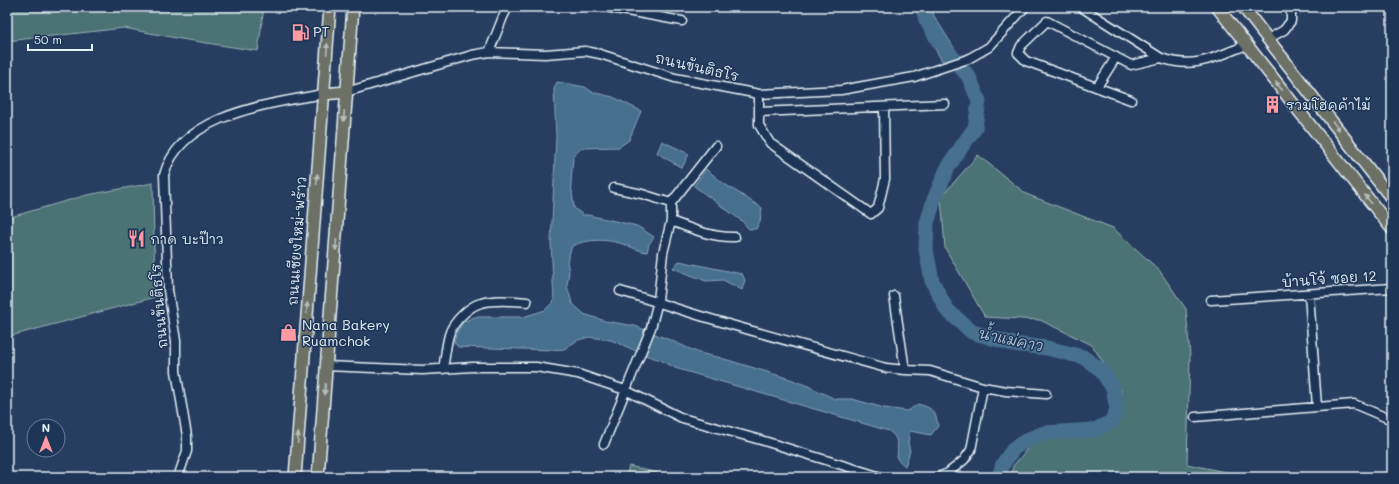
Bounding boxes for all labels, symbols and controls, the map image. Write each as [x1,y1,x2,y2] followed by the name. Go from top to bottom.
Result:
[290,22,310,42] fuel station icon: PT
[313,22,330,41] place label: PT
[28,26,92,52] scale bar
[34,31,62,47] text: 50 m
[323,43,330,55] one-way arrow
[653,48,741,85] street label: ถนนขันติธโร
[1275,80,1283,91] one-way arrow
[1263,95,1283,115] building icon: รวมโฮคค้าไม้
[1286,95,1371,114] place label: รวมโฮคค้าไม้
[341,110,348,122] one-way arrow
[1332,121,1340,132] one-way arrow
[313,173,320,185] one-way arrow
[283,176,310,306] street label: ถนนเชียงใหม่-พร้าว
[1364,193,1372,204] one-way arrow
[127,229,147,249] restaurant icon: กาด บะป๊าว
[150,229,224,248] place label: กาด บะป๊าว
[332,239,339,251] one-way arrow
[145,263,172,349] street label: ถนนขันติธโร
[1281,266,1377,291] street label: บ้านโจ้ ซอย 12
[304,302,311,314] one-way arrow
[302,315,390,350] place label: Nana Bakery Ruamchok
[977,320,1046,356] water label: น้ำแม่คาว
[279,323,299,343] shop icon: Nana Bakery Ruamchok
[321,383,328,395] one-way arrow
[26,418,66,458] north arrow
[42,420,50,435] text: N
[294,432,301,444] one-way arrow

